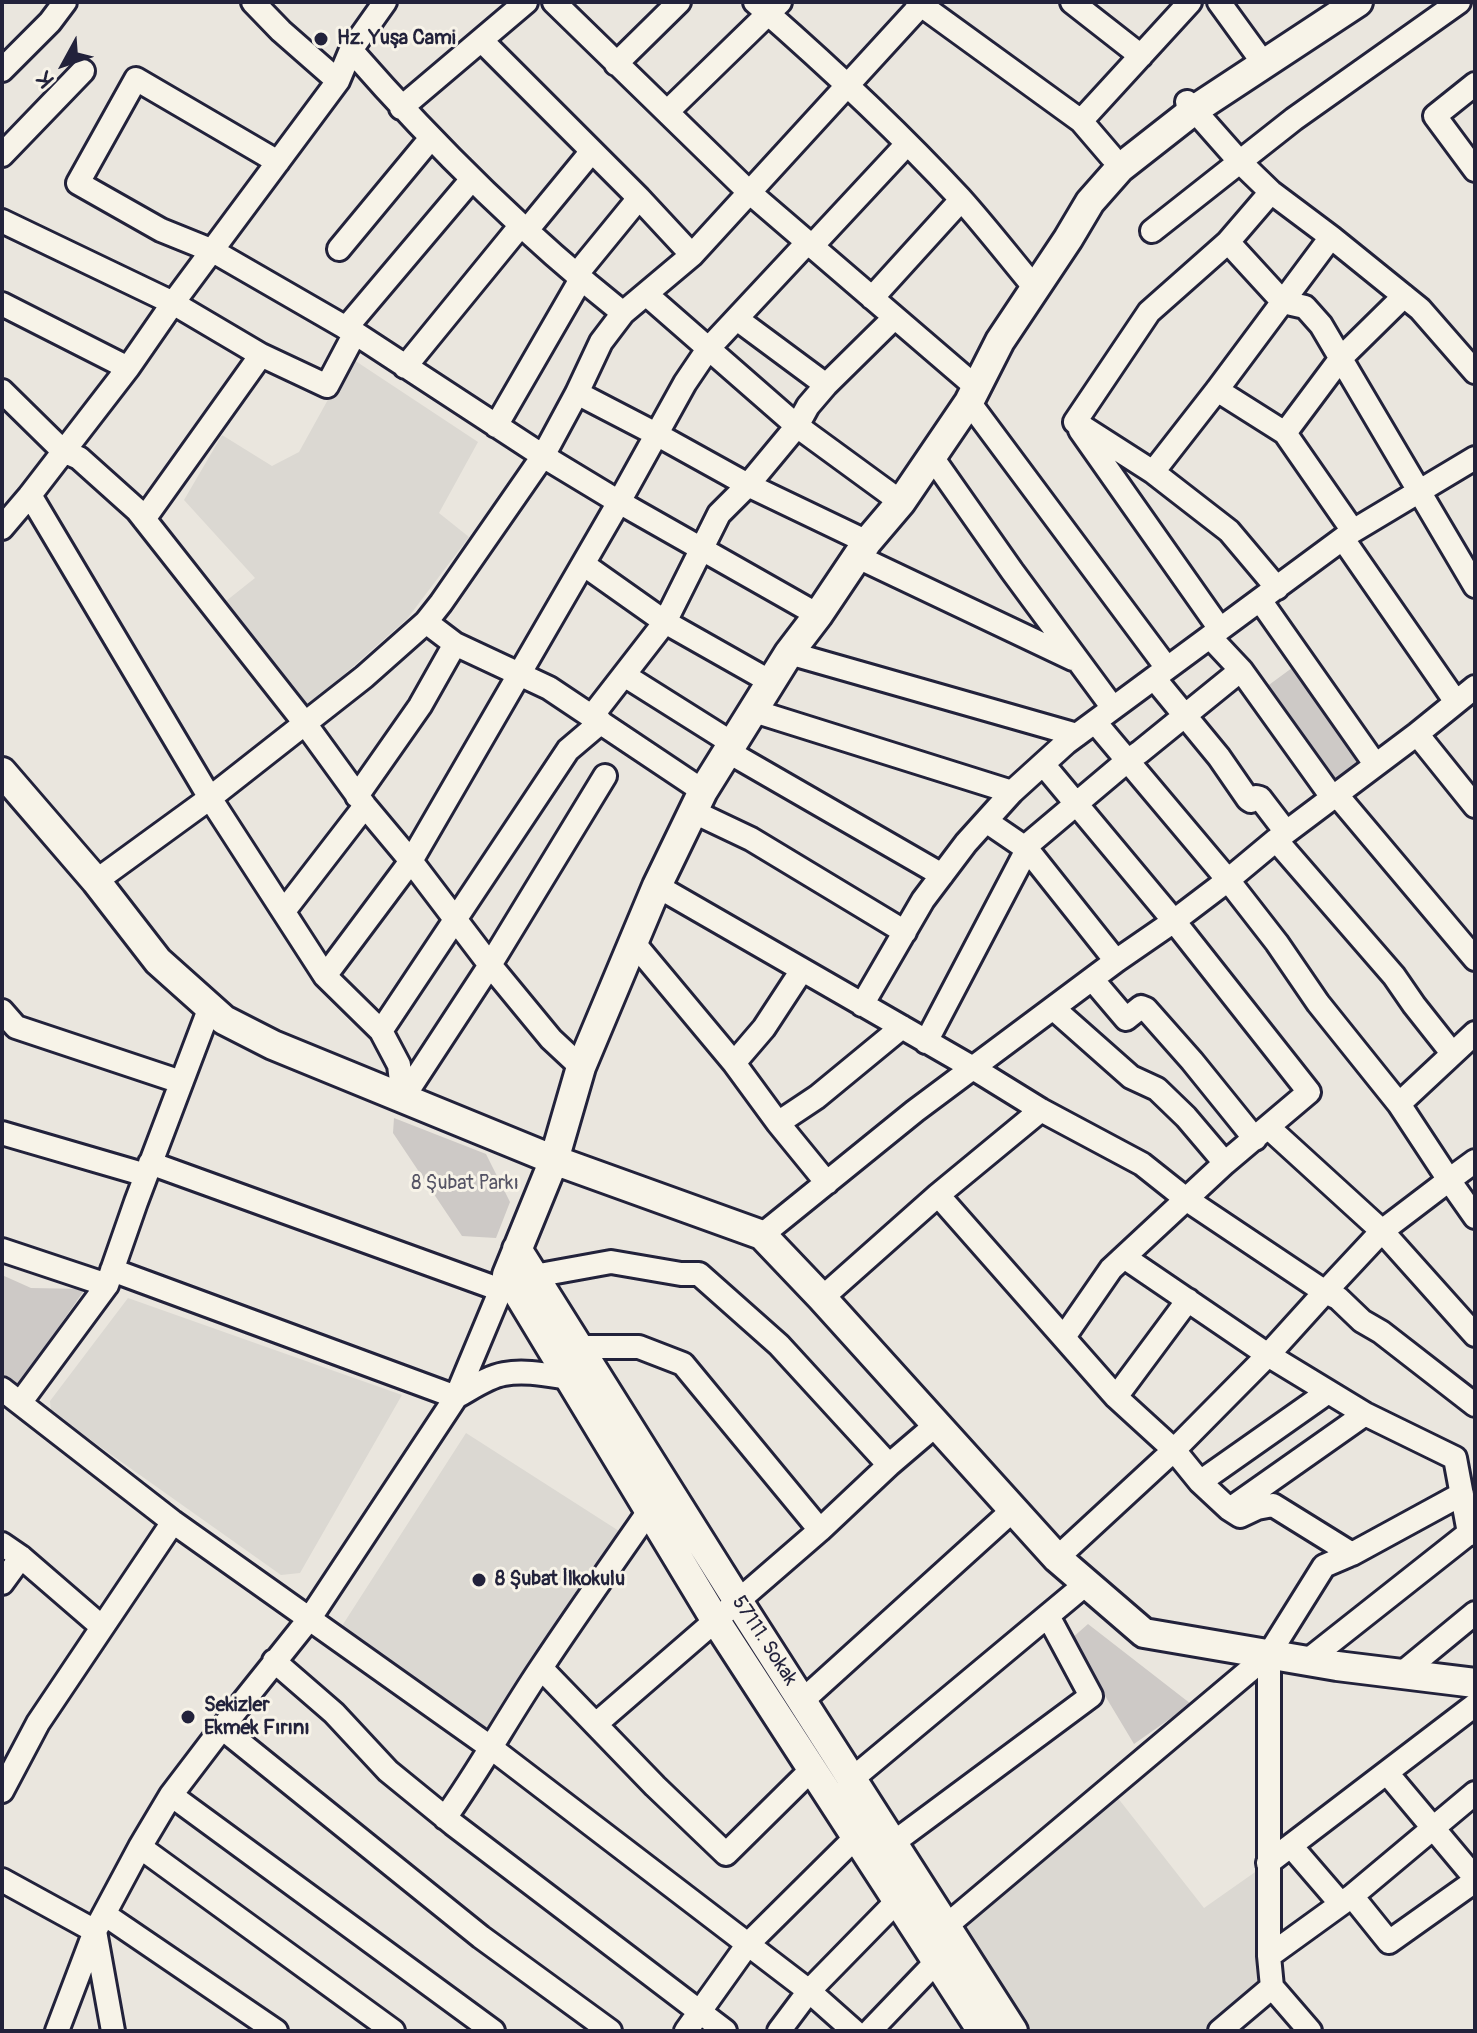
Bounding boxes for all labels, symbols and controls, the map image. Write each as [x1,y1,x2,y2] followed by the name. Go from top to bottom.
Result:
[24,24,104,104] north arrow
[337,27,455,51] place label: Hz. Yuşa Cami
[312,30,330,48] marker: Hz. Yuşa Cami
[31,65,61,94] text: K
[411,1172,519,1196] park label: 8 Şubat Parkı
[495,1568,625,1592] place label: 8 Şubat İlkokulu
[470,1571,488,1589] marker: 8 Şubat İlkokulu
[726,1592,802,1690] street label: 57111. Sokak
[204,1694,310,1741] place label: Sekizler Ekmek Fırını
[179,1708,197,1726] marker: Sekizler Ekmek Fırını

